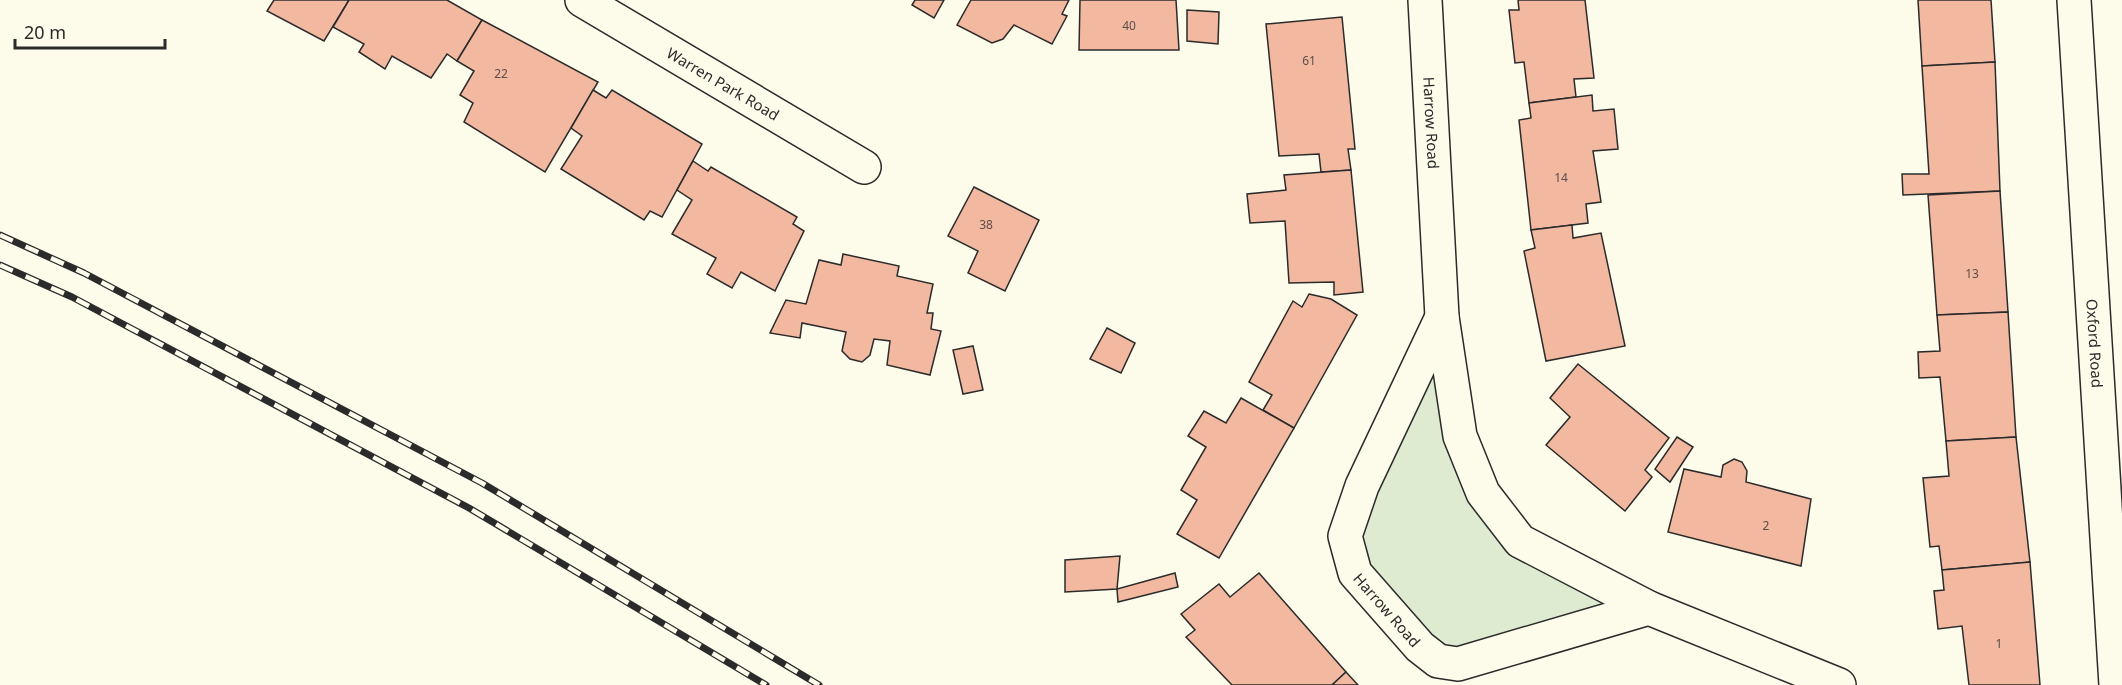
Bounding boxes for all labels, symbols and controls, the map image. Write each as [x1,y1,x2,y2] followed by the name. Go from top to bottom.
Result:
[15,12,165,50] scale bar
[1122,17,1136,34] house number: 40
[24,20,66,44] text: 20 m
[663,42,783,125] street label: Warren Park Road
[1302,52,1316,69] house number: 61
[494,65,508,82] house number: 22
[1419,76,1444,169] street label: Harrow Road
[1554,169,1568,186] house number: 14
[979,216,993,233] house number: 38
[1965,265,1979,282] house number: 13
[2082,298,2108,388] street label: Oxford Road
[1763,517,1770,534] house number: 2
[1349,568,1425,651] street label: Harrow Road
[1996,635,2002,652] house number: 1

